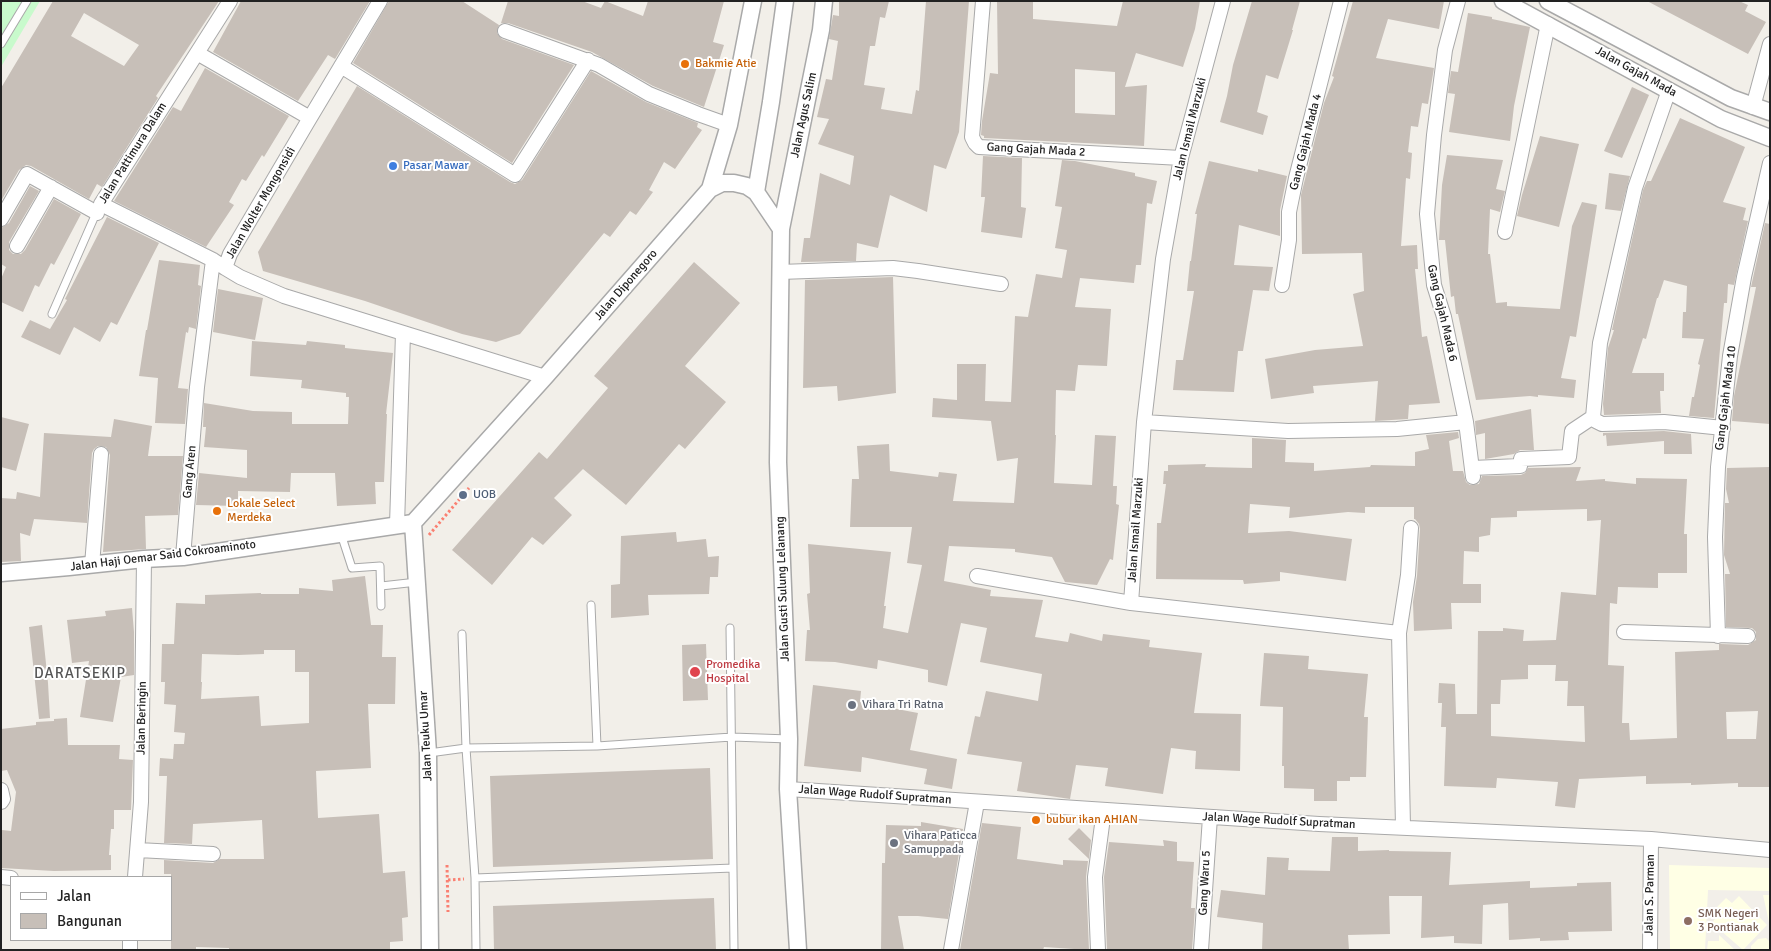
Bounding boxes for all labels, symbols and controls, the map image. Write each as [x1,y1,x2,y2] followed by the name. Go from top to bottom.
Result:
[1593,44,1679,100] street label: Jalan Gajah Mada
[695,57,757,71] place label: Bakmie Atie
[679,58,691,70] marker: Bakmie Atie
[788,71,820,159] street label: Jalan Agus Salim
[1170,76,1210,182] street label: Jalan Ismail Marzuki
[1287,92,1325,192] street label: Gang Gajah Mada 4
[96,100,170,206] street label: Jalan Pattimura Dalam
[986,140,1086,160] street label: Gang Gajah Mada 2
[223,145,299,261] street label: Jalan Wolter Mongonsidi
[403,159,469,173] place label: Pasar Mawar
[387,160,399,172] marker: Pasar Mawar
[591,247,661,323] street label: Jalan Diponegoro
[1424,263,1460,363] street label: Gang Gajah Mada 6
[1712,345,1740,451] street label: Gang Gajah Mada 10
[181,445,199,499] street label: Gang Aren
[1125,477,1147,583] street label: Jalan Ismail Marzuki
[473,488,496,502] place label: UOB
[457,489,469,501] marker: UOB
[227,497,295,525] place label: Lokale Select Merdeka
[211,505,223,517] marker: Lokale Select Merdeka
[773,516,793,662] street label: Jalan Gusti Sulung Lelanang
[69,537,257,575] street label: Jalan Haji Oemar Said Cokroaminoto
[706,658,760,686] place label: Promedika Hospital
[33,665,127,683] district label: DARATSEKIP
[688,665,702,679] marker: Promedika Hospital
[134,681,150,755] street label: Jalan Beringin
[416,690,436,782] street label: Jalan Teuku Umar
[862,698,944,712] place label: Vihara Tri Ratna
[846,699,858,711] marker: Vihara Tri Ratna
[798,782,952,808] street label: Jalan Wage Rudolf Supratman
[1202,810,1356,832] street label: Jalan Wage Rudolf Supratman
[1046,813,1138,827] place label: bubur ikan AHIAN
[1030,814,1042,826] marker: bubur ikan AHIAN
[904,829,977,857] place label: Vihara Paticca Samuppada
[888,837,900,849] marker: Vihara Paticca Samuppada
[1196,850,1214,916] street label: Gang Waru 5
[1642,854,1658,936] street label: Jalan S. Parman
[10,876,172,941] legend
[57,887,91,905] text: Jalan
[1698,907,1759,935] place label: SMK Negeri 3 Pontianak
[57,912,122,930] text: Bangunan
[1682,915,1694,927] marker: SMK Negeri 3 Pontianak

